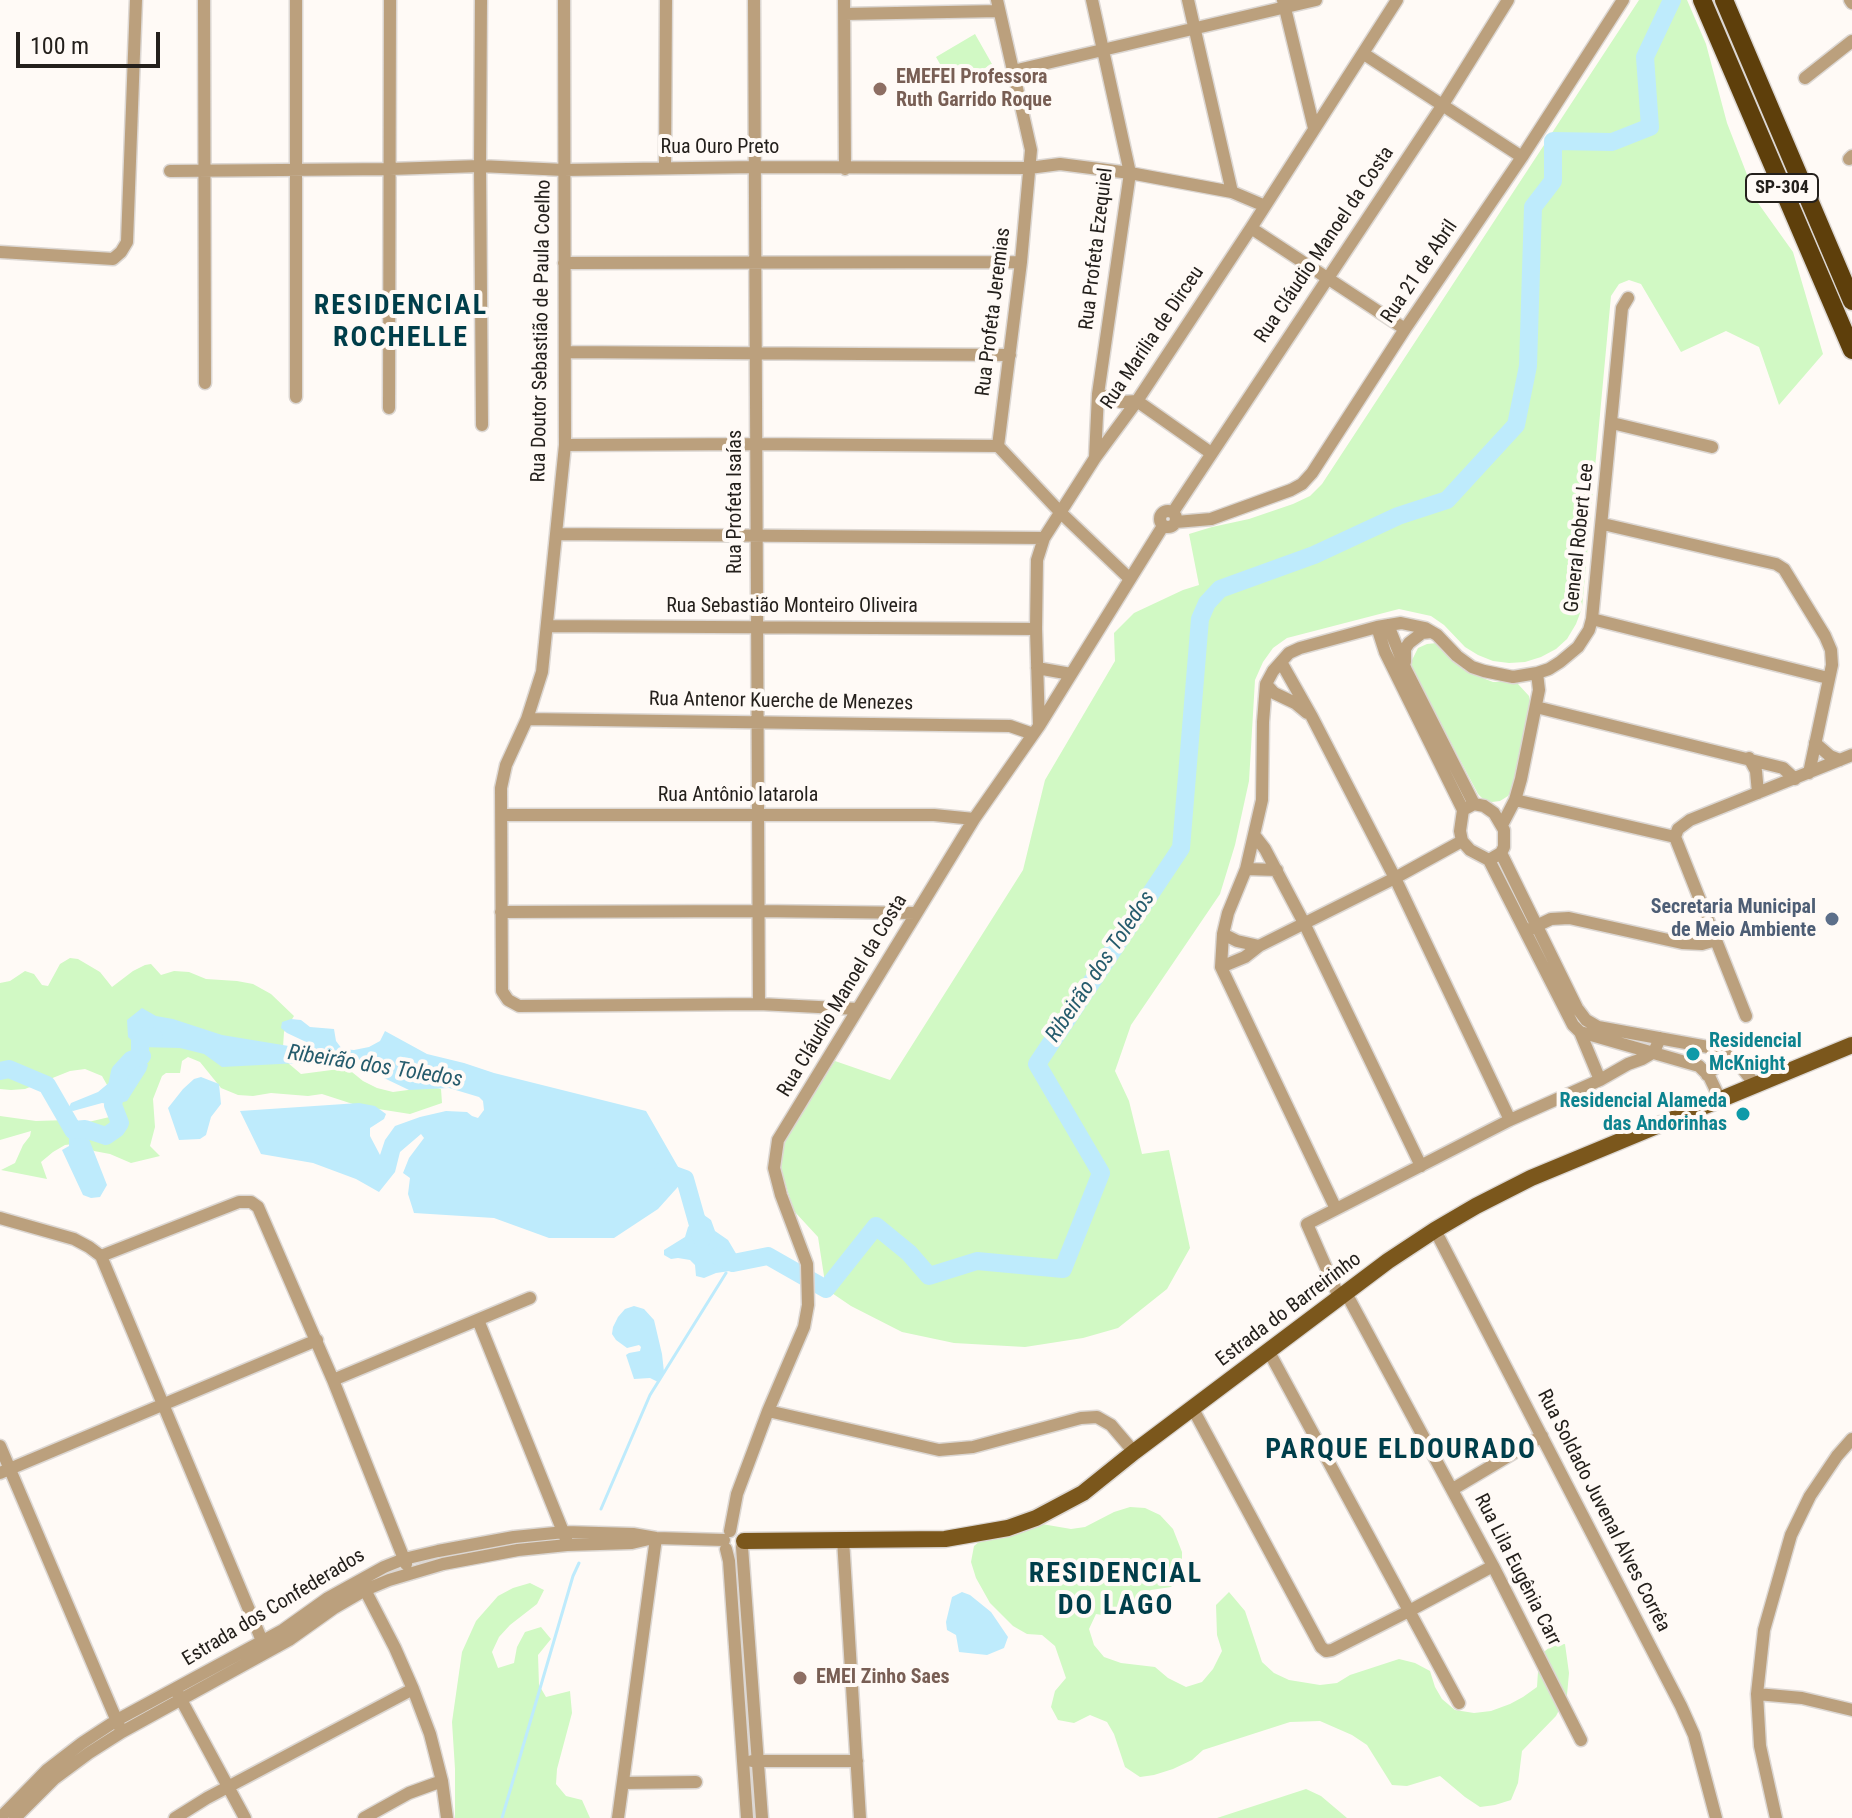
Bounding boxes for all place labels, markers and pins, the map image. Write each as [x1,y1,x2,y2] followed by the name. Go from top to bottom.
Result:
[896,66,1052,113] place label: EMEFEI Professora Ruth Garrido Roque
[871,80,889,98] marker: EMEFEI Professora Ruth Garrido Roque
[1651,896,1816,943] place label: Secretaria Municipal de Meio Ambiente
[1823,910,1841,928] marker: Secretaria Municipal de Meio Ambiente
[1709,1030,1802,1077] place label: Residencial McKnight
[1684,1045,1702,1063] marker: Residencial McKnight
[1559,1090,1727,1137] place label: Residencial Alameda das Andorinhas
[1734,1105,1752,1123] marker: Residencial Alameda das Andorinhas
[816,1666,950,1690] place label: EMEI Zinho Saes
[791,1669,809,1687] marker: EMEI Zinho Saes

